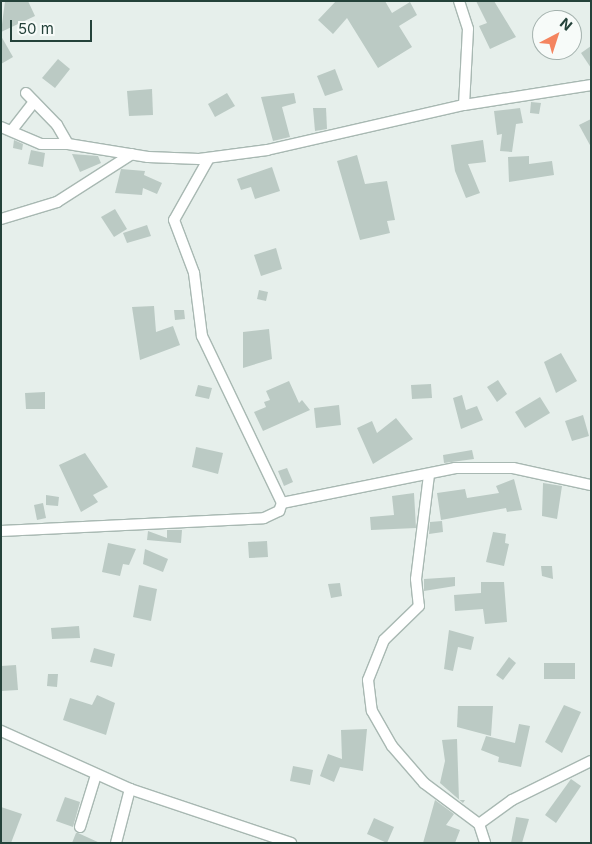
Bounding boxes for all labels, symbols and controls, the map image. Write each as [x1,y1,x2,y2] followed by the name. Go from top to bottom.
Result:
[12,10,95,42] scale bar
[532,10,582,60] north arrow
[557,14,576,34] text: N
[18,19,54,38] text: 50 m

